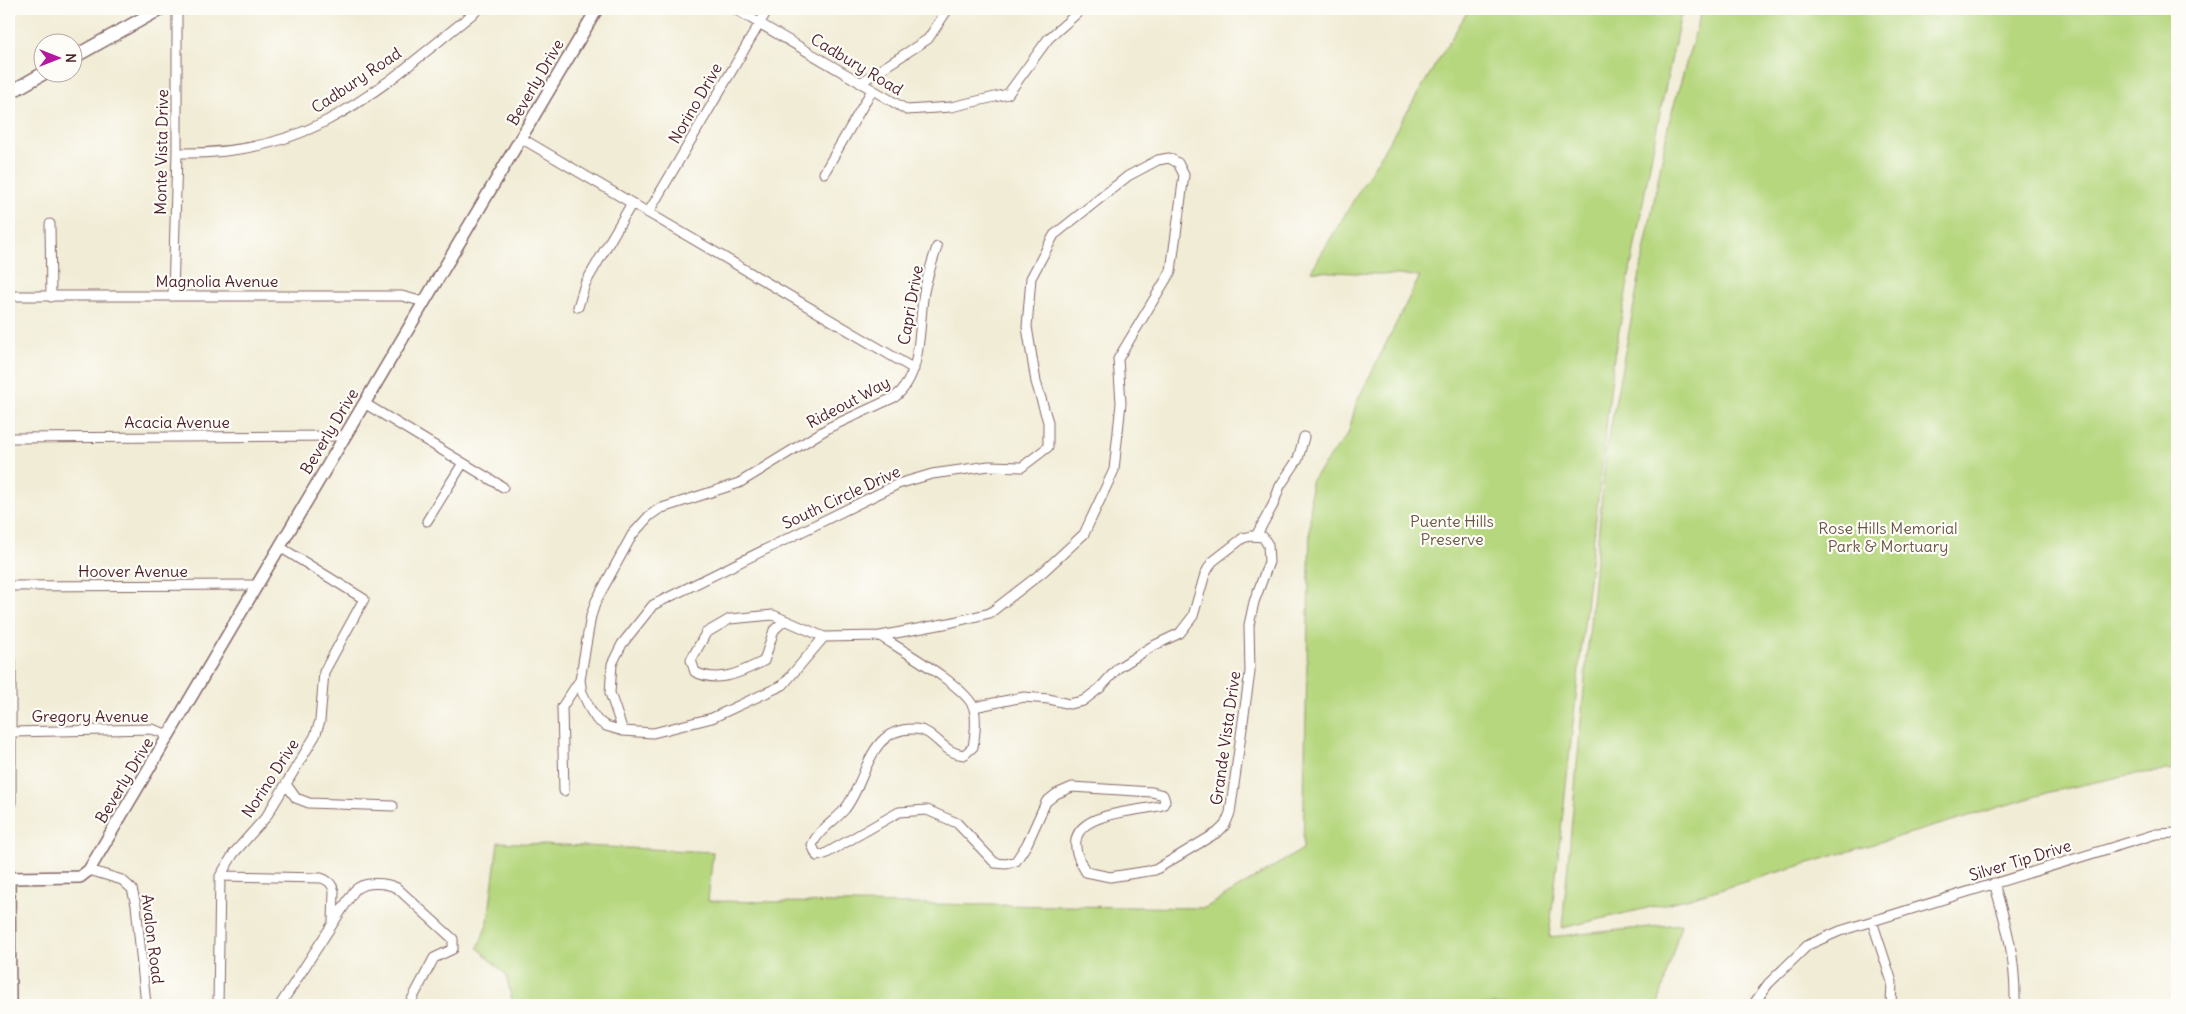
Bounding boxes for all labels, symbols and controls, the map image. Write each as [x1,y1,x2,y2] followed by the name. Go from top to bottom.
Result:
[807,29,907,99] street label: Cadbury Road
[32,32,82,82] north arrow
[502,35,568,129] street label: Beverly Drive
[307,43,405,117] street label: Cadbury Road
[62,53,80,63] text: N
[664,59,726,147] street label: Norino Drive
[150,89,172,215] street label: Monte Vista Drive
[893,264,927,346] street label: Capri Drive
[156,271,278,291] street label: Magnolia Avenue
[803,372,893,432] street label: Rideout Way
[296,385,362,477] street label: Beverly Drive
[124,412,230,432] street label: Acacia Avenue
[779,461,903,533] street label: South Circle Drive
[1410,511,1494,549] park label: Puente Hills Preserve
[1818,518,1958,556] park label: Rose Hills Memorial Park & Mortuary
[78,561,188,581] street label: Hoover Avenue
[1206,670,1244,806] street label: Grande Vista Drive
[31,706,149,726] street label: Gregory Avenue
[91,734,157,826] street label: Beverly Drive
[237,735,303,821] street label: Norino Drive
[1967,835,2073,885] street label: Silver Tip Drive
[138,893,168,985] street label: Avalon Road

